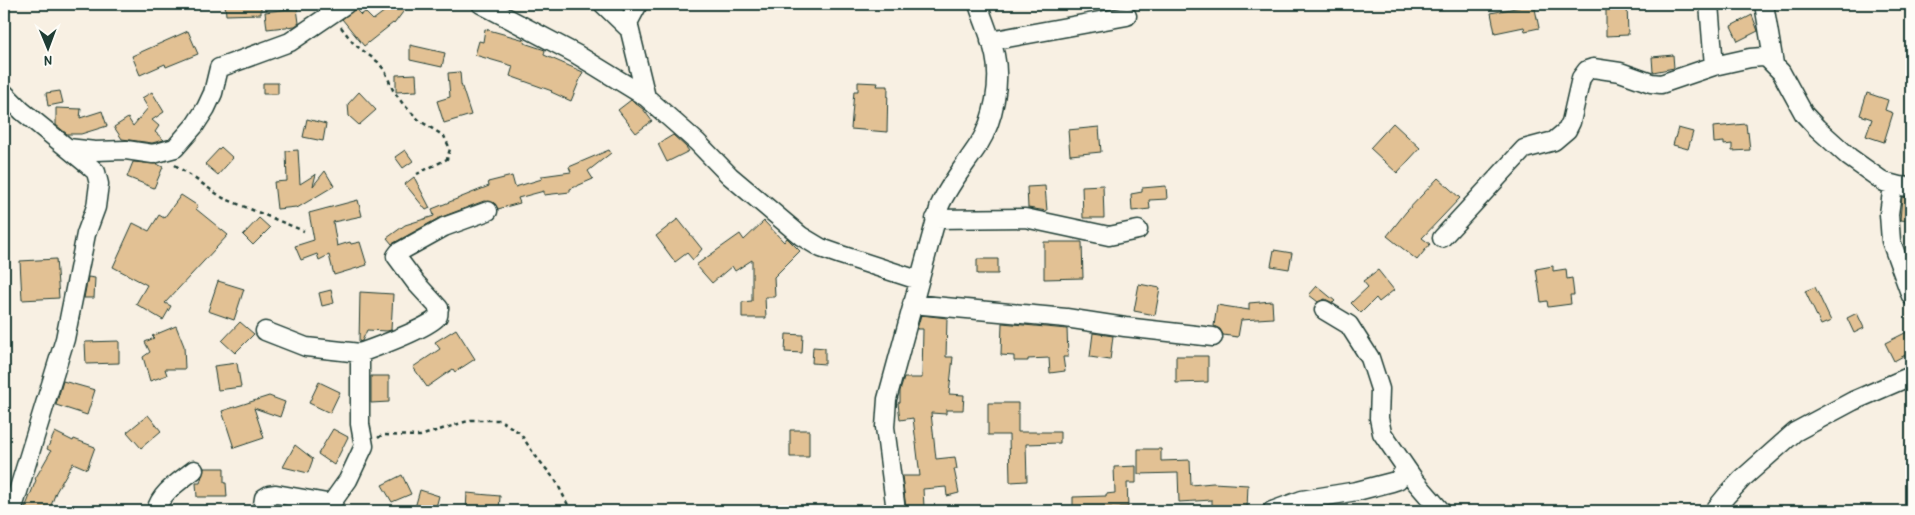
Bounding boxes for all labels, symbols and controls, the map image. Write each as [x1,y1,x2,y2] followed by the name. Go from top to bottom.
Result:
[22,22,72,72] north arrow
[44,52,52,71] text: N

